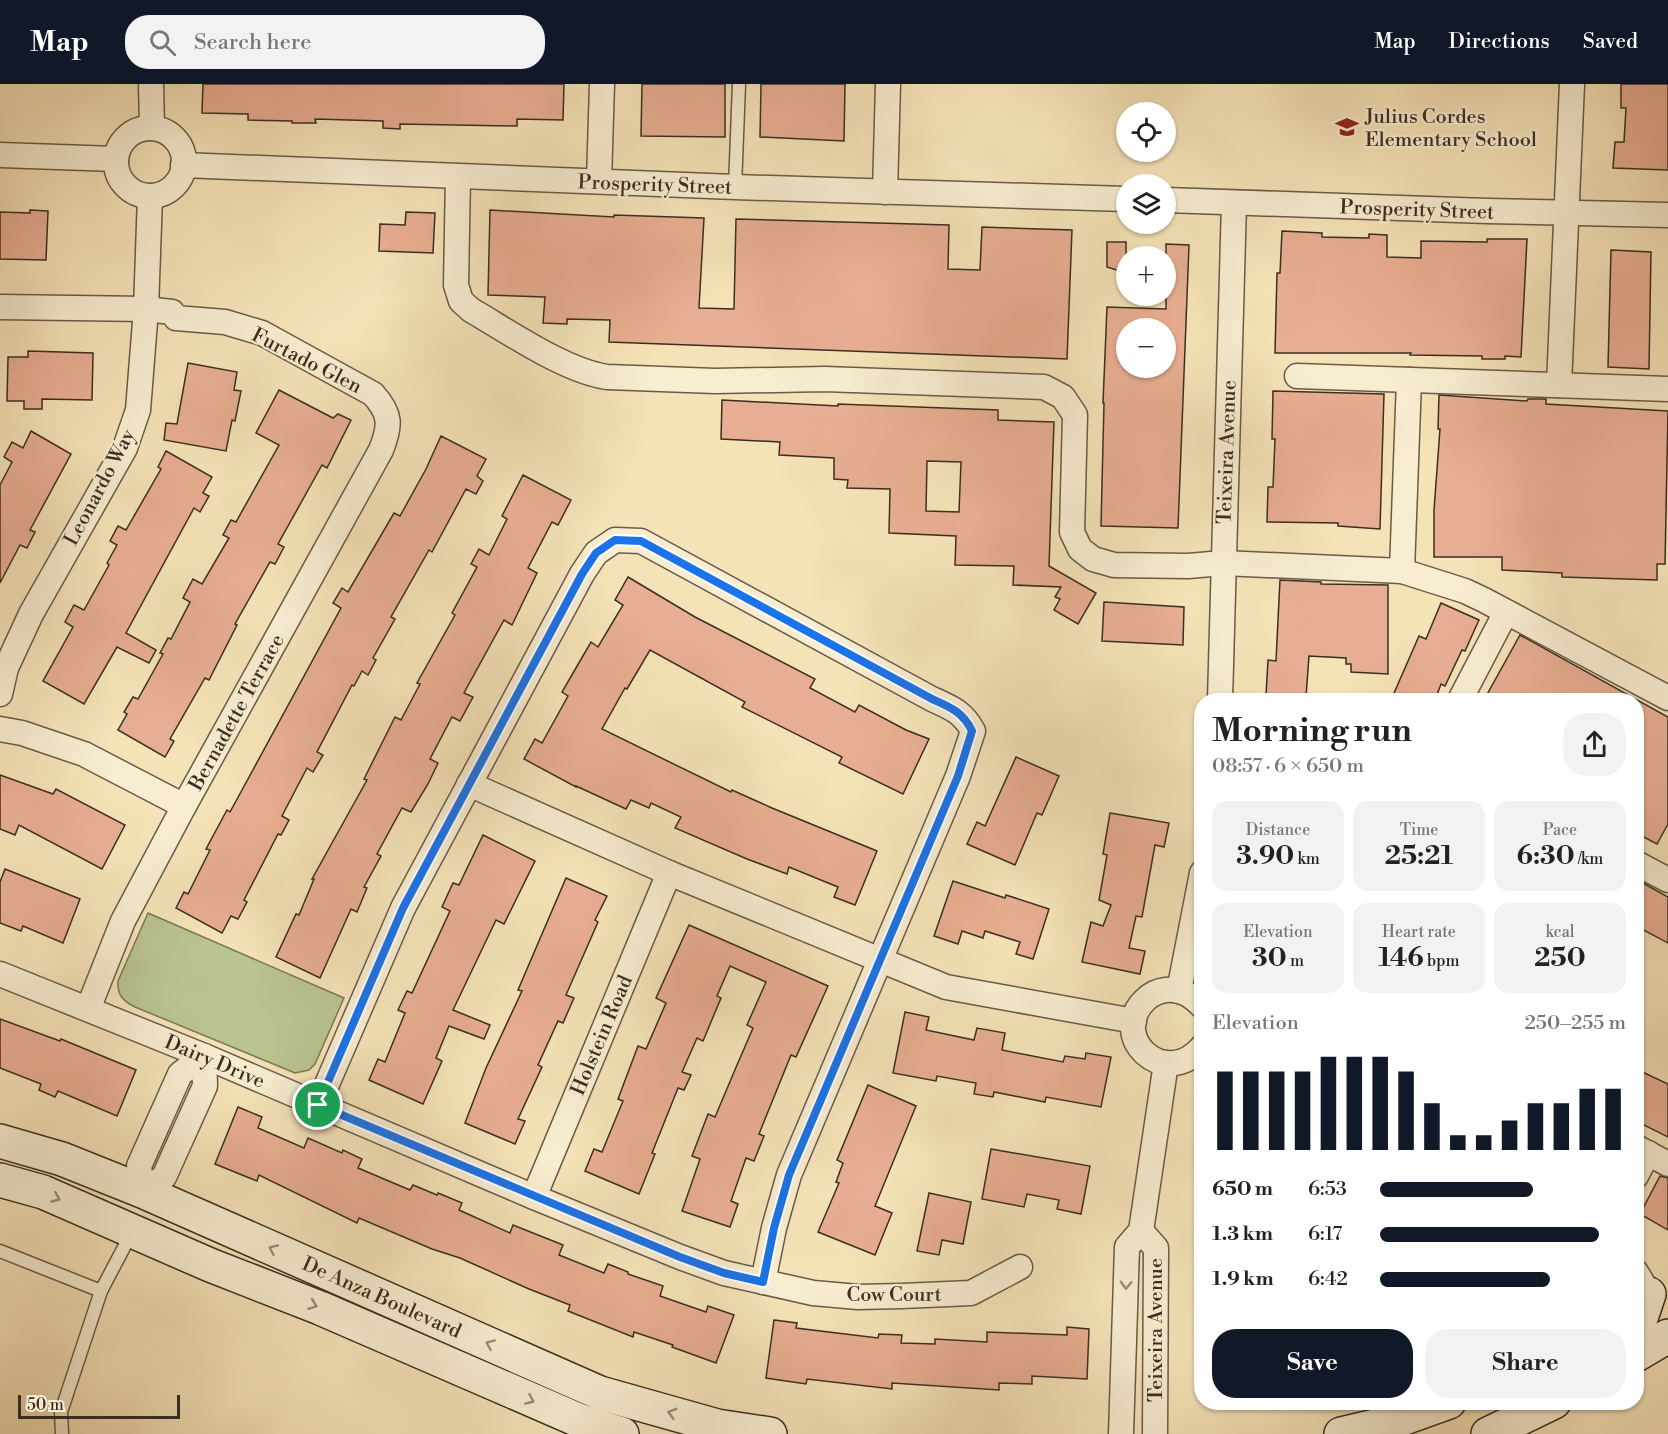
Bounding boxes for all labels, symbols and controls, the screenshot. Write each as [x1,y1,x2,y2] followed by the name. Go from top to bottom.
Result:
[125,15,545,69] search box
[30,25,89,60] text: Map
[146,26,179,59] icon: search
[194,29,311,56] text: Search here
[1374,29,1416,55] text: Map
[1449,29,1550,55] text: Directions
[1583,29,1638,55] text: Saved
[1116,102,1176,378] map controls
[1116,102,1176,162] button: locate
[1364,105,1537,153] place label: Julius Cordes Elementary School
[1334,114,1360,140] school or university icon: Julius Cordes Elementary School
[577,170,733,201] street label: Prosperity Street
[1116,174,1176,234] button: layers
[1339,195,1495,226] street label: Prosperity Street
[1116,246,1176,306] button: +
[1116,318,1176,378] button: −
[247,323,366,400] street label: Furtado Glen
[1212,380,1243,524] street label: Teixeira Avenue
[59,425,142,550] street label: Leonardo Way
[183,630,291,796] street label: Bernadette Terrace
[1212,711,1412,752] text: Morning run
[1563,713,1626,776] button: share
[1212,754,1364,779] text: 08:57 · 6 × 650 m
[1246,820,1310,840] text: Distance
[1400,820,1438,840] text: Time
[1543,820,1577,840] text: Pace
[1236,840,1294,872] text: 3.90
[1385,840,1453,872] text: 25:21
[1517,840,1575,872] text: 6:30
[1294,849,1320,869] text: km
[1575,849,1603,869] text: /km
[1243,922,1313,942] text: Elevation
[1382,922,1456,942] text: Heart rate
[1545,922,1575,942] text: kcal
[1252,942,1287,974] text: 30
[1379,942,1424,974] text: 146
[1534,942,1586,974] text: 250
[1287,951,1304,971] text: m
[1424,951,1459,971] text: bpm
[566,971,639,1099] street label: Holstein Road
[1212,1011,1299,1036] text: Elevation
[1524,1011,1626,1036] text: 250–255 m
[161,1030,268,1095] street label: Dairy Drive
[292,1079,343,1130] pin
[301,1088,334,1121] icon: arrive
[1212,1177,1273,1202] text: 650 m
[1308,1177,1347,1202] text: 6:53
[49,1191,60,1203] one-way arrow
[1212,1222,1273,1247] text: 1.3 km
[1308,1222,1342,1247] text: 6:17
[268,1244,279,1256] one-way arrow
[298,1252,465,1345] street label: De Anza Boulevard
[1144,1258,1169,1402] street label: Teixeira Avenue
[1212,1267,1274,1292] text: 1.9 km
[1308,1267,1348,1292] text: 6:42
[1120,1280,1133,1289] one-way arrow
[846,1283,942,1308] street label: Cow Court
[307,1298,318,1310] one-way arrow
[1212,1329,1413,1398] button: Save
[1425,1329,1626,1398] button: Share
[485,1340,496,1352] one-way arrow
[18,1392,180,1420] scale bar
[524,1393,535,1405] one-way arrow
[27,1395,64,1415] text: 50 m
[667,1408,678,1420] one-way arrow

